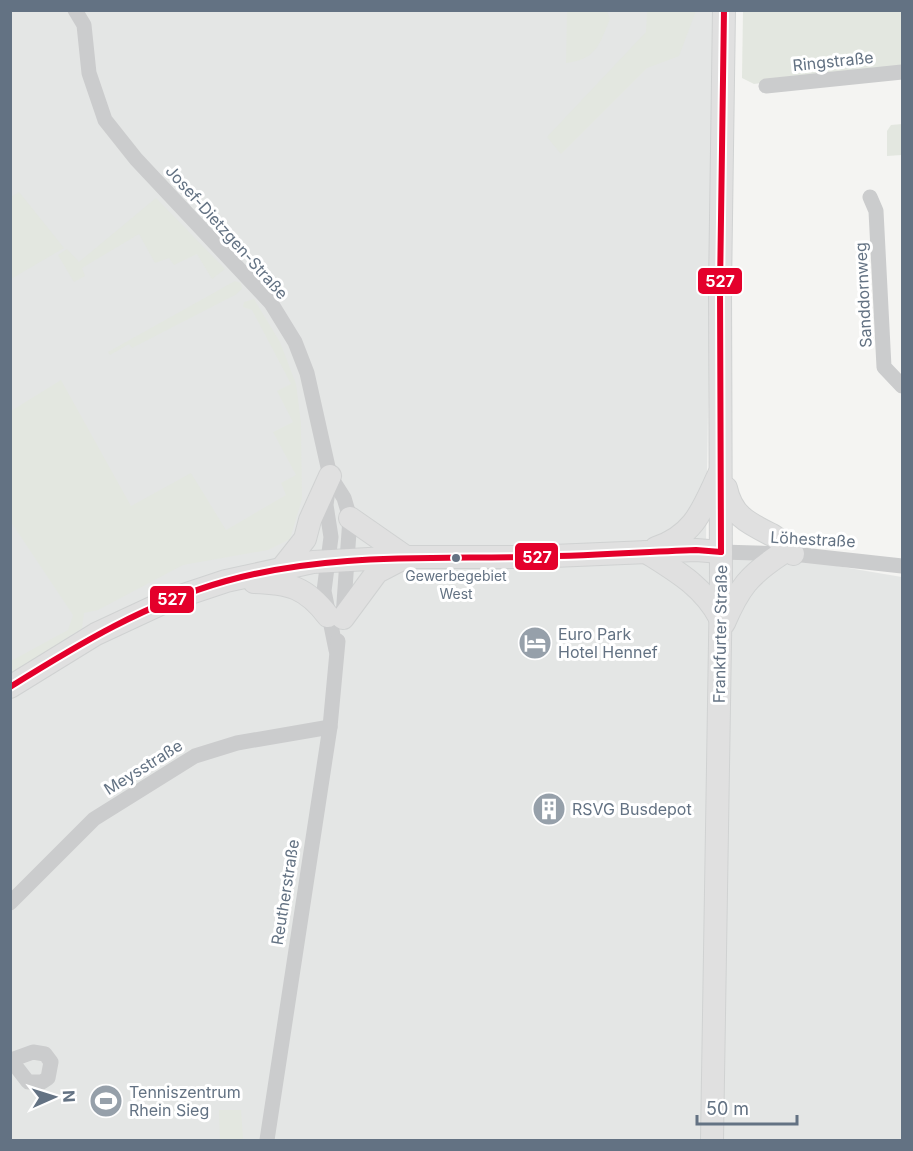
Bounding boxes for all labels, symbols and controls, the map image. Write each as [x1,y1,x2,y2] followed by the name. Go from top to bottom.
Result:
[792,47,874,75] street label: Ringstraße
[162,161,292,303] street label: Josef-Dietzgen-Straße
[850,242,876,348] street label: Sanddornweg
[697,267,743,295] line badge: 527
[705,271,735,291] text: 527
[770,527,856,551] street label: Löhestraße
[514,542,559,571] line badge: 527
[522,547,552,567] text: 527
[450,552,462,564] marker: Gewerbegebiet West
[709,565,731,703] street label: Frankfurter Straße
[405,567,507,602] place label: Gewerbegebiet West
[149,585,195,614] line badge: 527
[157,589,187,609] text: 527
[558,624,658,662] place label: Euro Park Hotel Hennef
[517,625,553,661] hotel icon: Euro Park Hotel Hennef
[100,735,186,799] street label: Meysstraße
[531,791,567,827] building icon: RSVG Busdepot
[572,799,692,819] place label: RSVG Busdepot
[267,838,303,946] street label: Reutherstraße
[24,1067,84,1127] north arrow
[129,1082,241,1120] place label: Tenniszentrum Rhein Sieg
[88,1083,124,1119] sports icon: Tenniszentrum Rhein Sieg
[697,1088,798,1126] scale bar
[59,1090,79,1103] text: N
[706,1098,749,1119] text: 50 m

